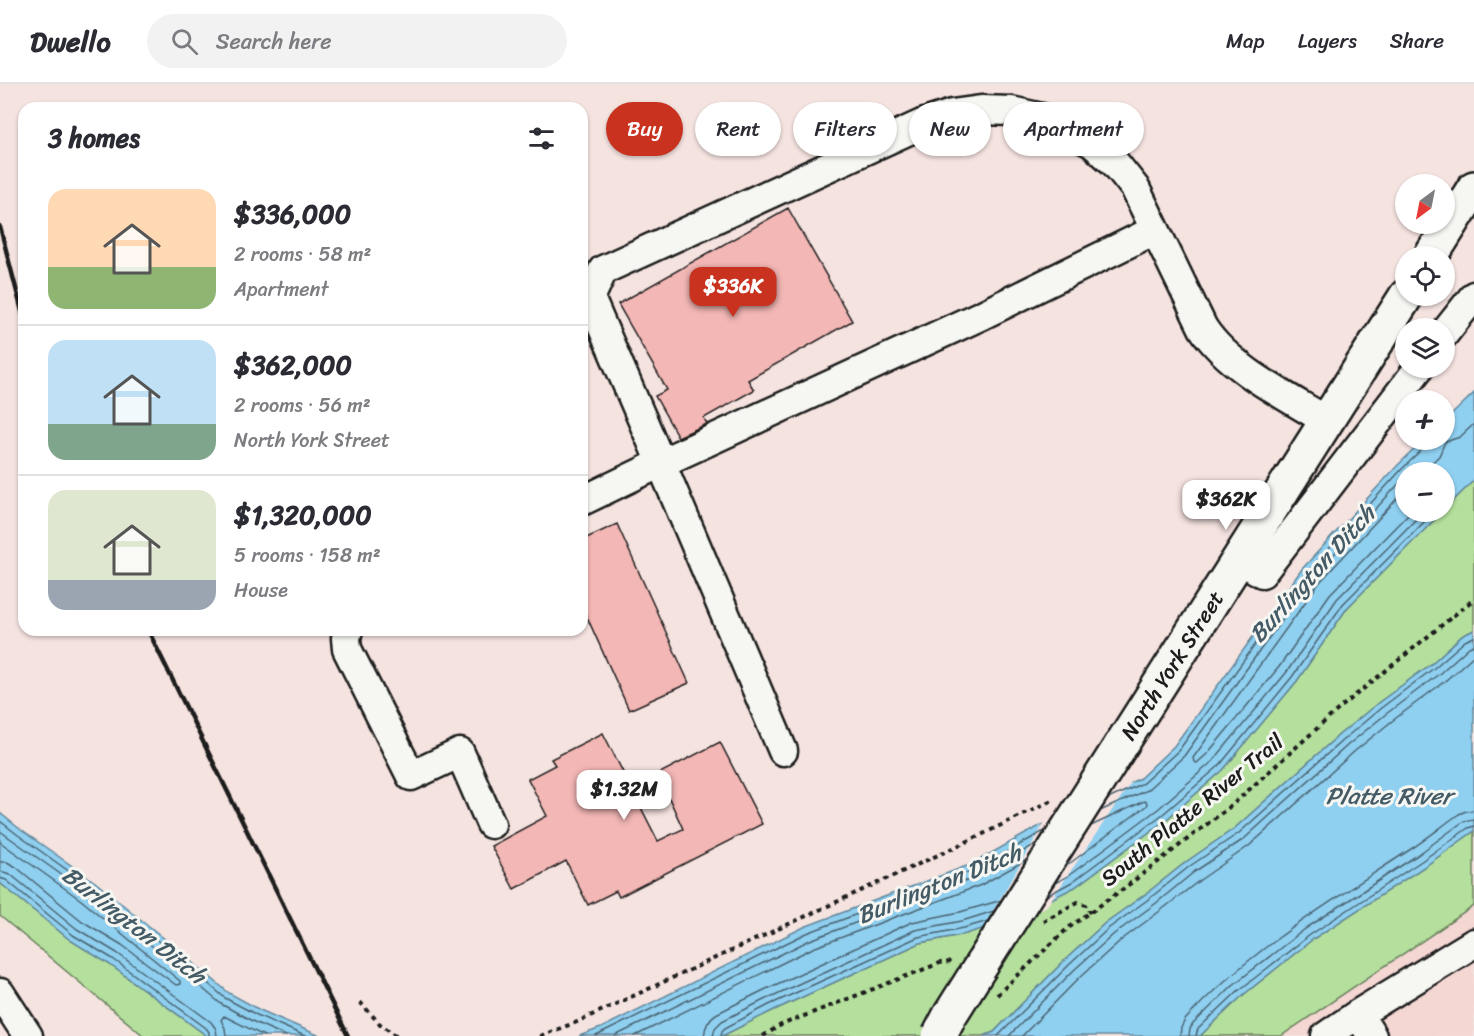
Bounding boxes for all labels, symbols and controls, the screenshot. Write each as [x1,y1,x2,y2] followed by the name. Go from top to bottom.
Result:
[147,14,567,68] search box
[30,17,111,66] text: Dwello
[216,22,332,61] text: Search here
[1226,22,1265,60] text: Map
[1298,22,1357,60] text: Layers
[1390,22,1444,60] text: Share
[168,25,201,58] icon: search
[606,102,683,156] chip: Buy
[695,102,781,156] chip: Rent
[793,102,897,156] chip: Filters
[909,102,991,156] chip: New
[1003,102,1144,156] chip: Apartment
[48,115,140,161] text: 3 homes
[525,122,558,155] icon: filters
[1395,174,1455,234] north arrow
[1395,174,1455,522] map controls
[234,191,351,237] text: $336,000
[96,213,168,285] icon: home
[234,237,371,272] text: 2 rooms · 58 m²
[1395,246,1455,306] button: locate
[691,267,775,318] pin: $336K
[704,269,762,304] text: $336K
[234,272,328,307] text: Apartment
[1395,318,1455,378] button: layers
[234,342,352,388] text: $362,000
[96,364,168,436] icon: home
[234,388,371,423] text: 2 rooms · 56 m²
[1395,390,1455,450] button: +
[234,423,390,458] text: North York Street
[1395,462,1455,522] button: −
[1184,480,1268,531] pin: $362K
[1196,482,1256,517] text: $362K
[234,492,372,538] text: $1,320,000
[1238,493,1387,653] water label: Burlington Ditch
[96,514,168,586] icon: home
[234,538,381,573] text: 5 rooms · 158 m²
[234,573,288,608] text: House
[1109,582,1234,748] street label: North York Street
[1091,723,1293,897] street label: South Platte River Trail
[575,770,673,821] pin: $1.32M
[591,772,657,807] text: $1.32M
[1326,775,1456,817] water label: Platte River
[850,831,1030,936] water label: Burlington Ditch
[52,855,217,997] water label: Burlington Ditch

